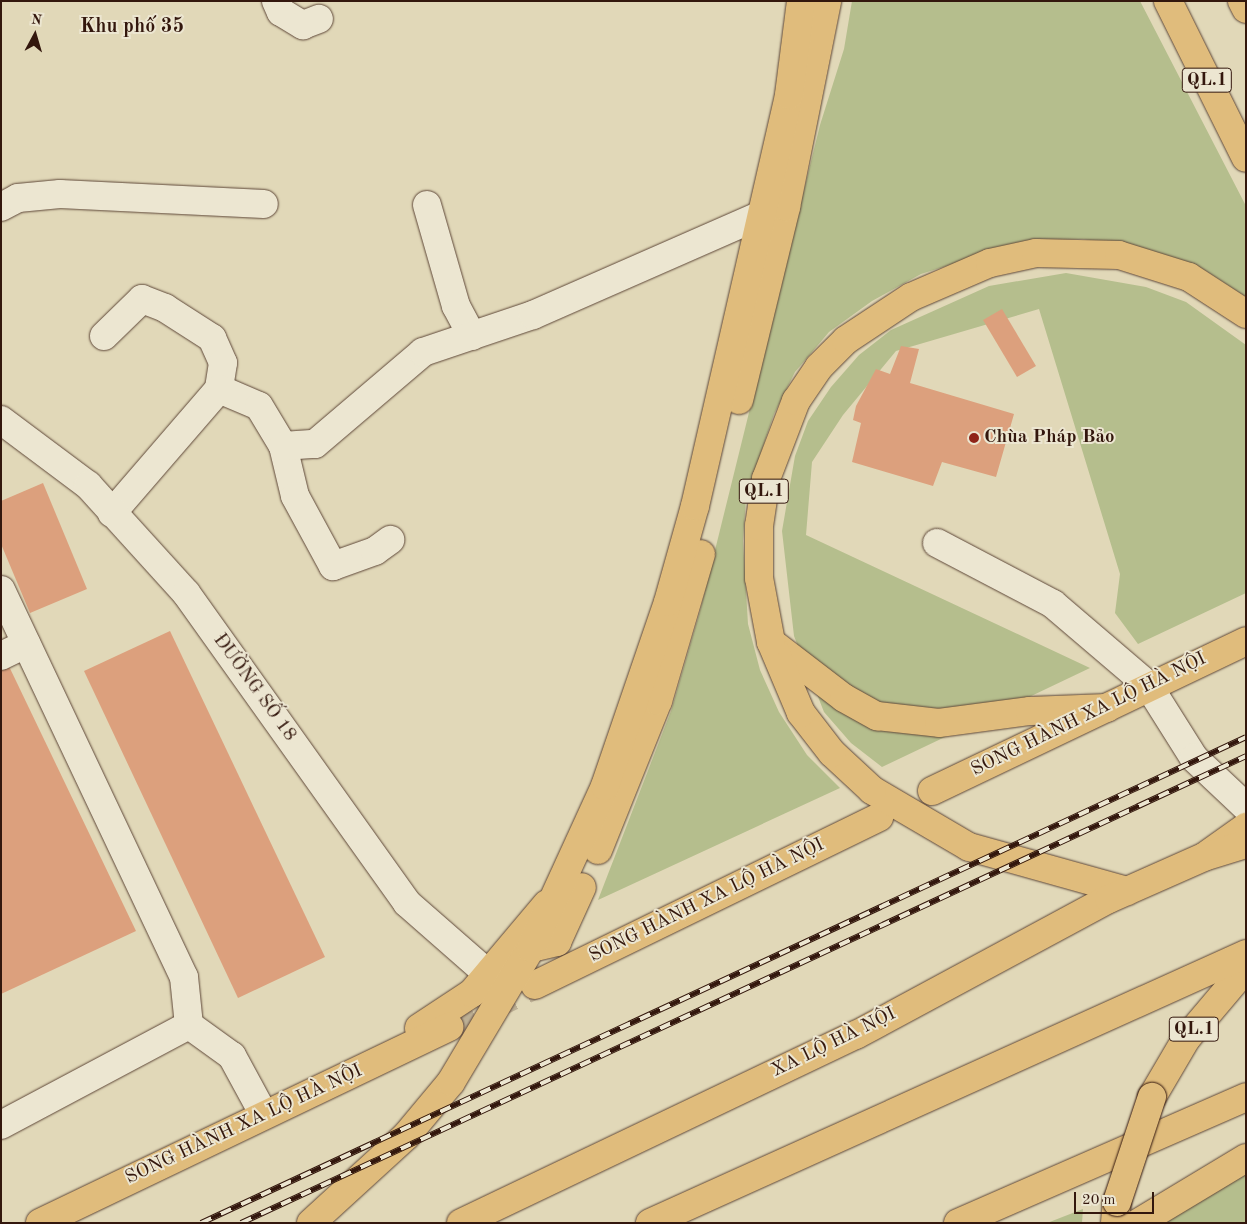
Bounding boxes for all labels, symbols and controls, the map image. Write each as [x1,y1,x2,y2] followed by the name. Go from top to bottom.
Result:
[10,10,60,60] north arrow
[31,13,43,28] text: N
[80,15,184,39] district label: Khu phố 35
[1181,64,1233,96] road number: QL.1
[984,427,1115,449] place label: Chùa Pháp Bảo
[968,432,980,444] marker: Chùa Pháp Bảo
[738,476,790,506] road number: QL.1
[207,630,301,746] street label: ĐƯỜNG SỐ 18
[968,648,1210,782] street label: SONG HÀNH XA LỘ HÀ NỘI
[586,834,828,968] street label: SONG HÀNH XA LỘ HÀ NỘI
[768,1003,900,1083] street label: XA LỘ HÀ NỘI
[1168,1014,1220,1044] road number: QL.1
[122,1060,366,1190] street label: SONG HÀNH XA LỘ HÀ NỘI
[1077,1182,1157,1214] scale bar
[1082,1193,1116,1208] text: 20 m

